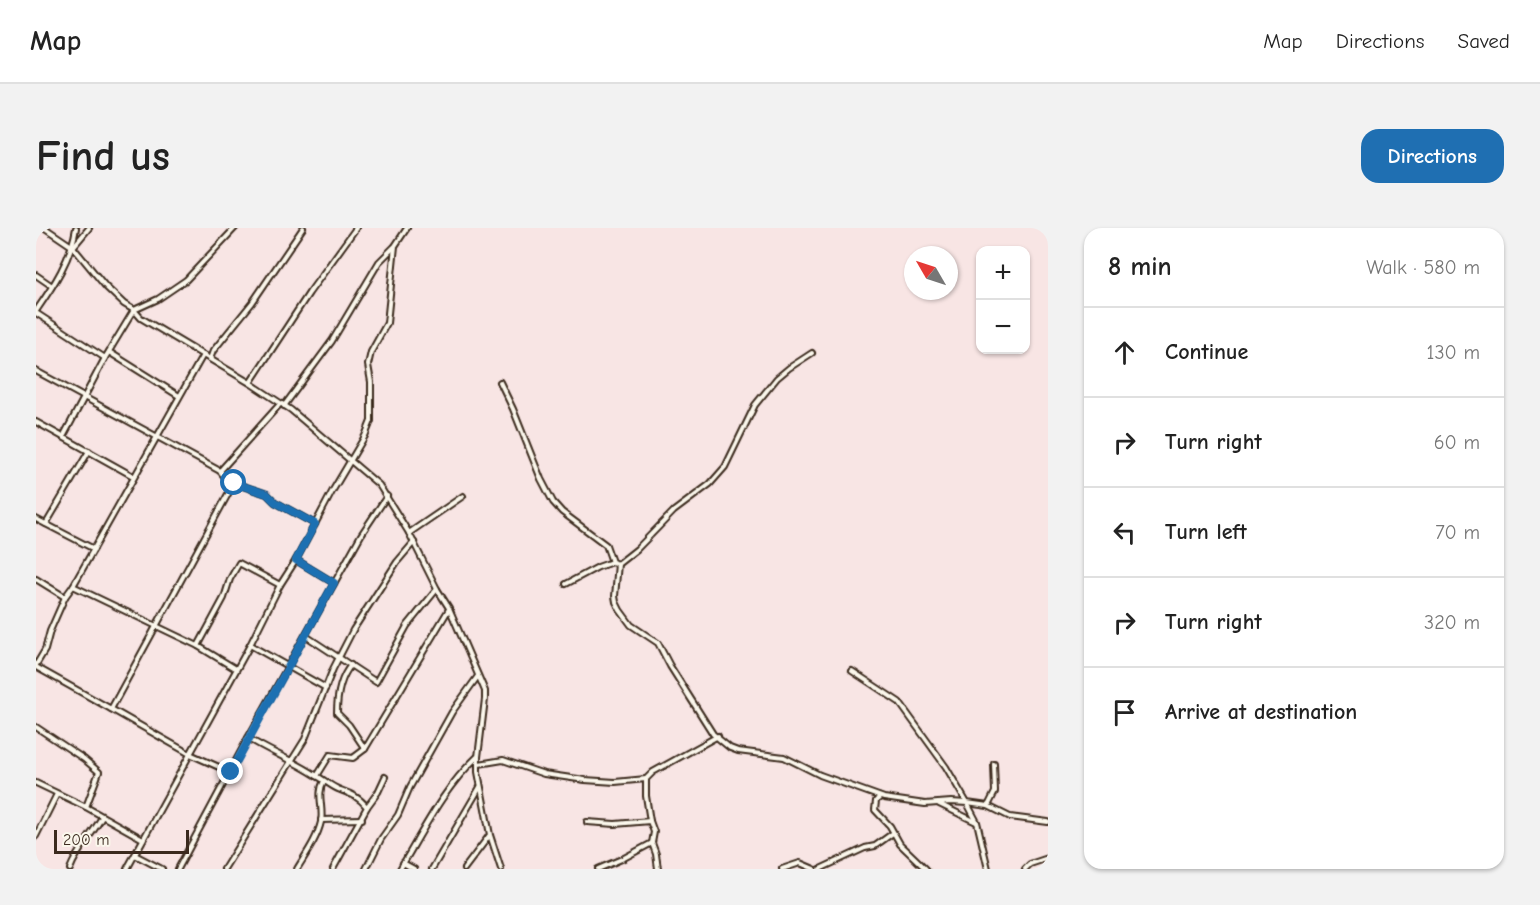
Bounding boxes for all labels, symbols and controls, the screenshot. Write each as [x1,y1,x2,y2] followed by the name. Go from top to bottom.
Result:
[30,25,81,57] text: Map
[1263,29,1303,53] text: Map
[1336,29,1425,53] text: Directions
[1458,29,1510,53] text: Saved
[1361,129,1504,183] button: Directions
[36,132,170,181] text: Find us
[904,246,958,300] north arrow
[976,246,1030,354] map controls
[976,246,1030,300] button: +
[1108,252,1172,282] text: 8 min
[1366,256,1480,279] text: Walk · 580 m
[976,300,1030,354] button: −
[1108,336,1141,369] icon: ahead
[1165,339,1248,365] text: Continue
[1427,341,1480,364] text: 130 m
[1108,426,1141,459] icon: right
[1165,429,1262,455] text: Turn right
[1434,431,1480,454] text: 60 m
[220,469,246,495] route start
[1108,516,1141,549] icon: left
[1165,519,1247,545] text: Turn left
[1435,521,1480,544] text: 70 m
[1108,606,1141,639] icon: right
[1165,609,1262,635] text: Turn right
[1424,611,1480,634] text: 320 m
[1108,696,1141,729] icon: arrive
[1165,699,1357,725] text: Arrive at destination
[217,758,243,784] route end
[54,827,189,854] scale bar
[63,831,109,849] text: 200 m

